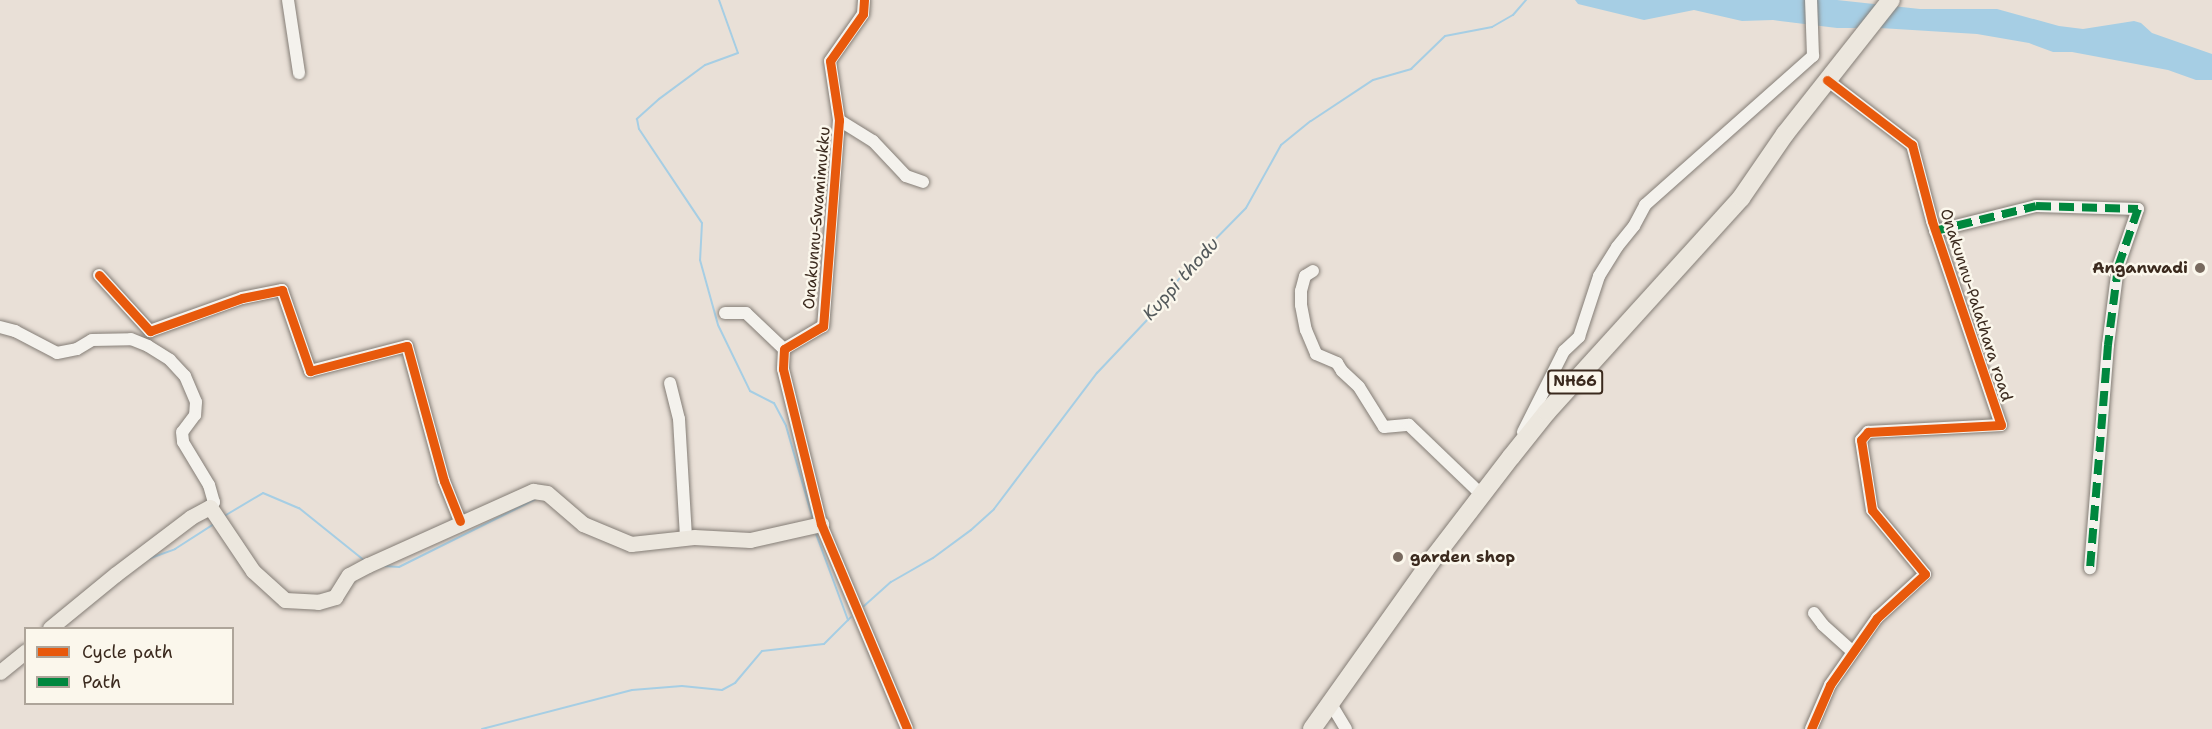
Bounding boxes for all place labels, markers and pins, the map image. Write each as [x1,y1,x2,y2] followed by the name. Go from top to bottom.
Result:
[2092,258,2188,278] place label: Anganwadi
[2193,261,2207,275] marker: Anganwadi
[1410,547,1515,567] place label: garden shop
[1391,550,1405,564] marker: garden shop

